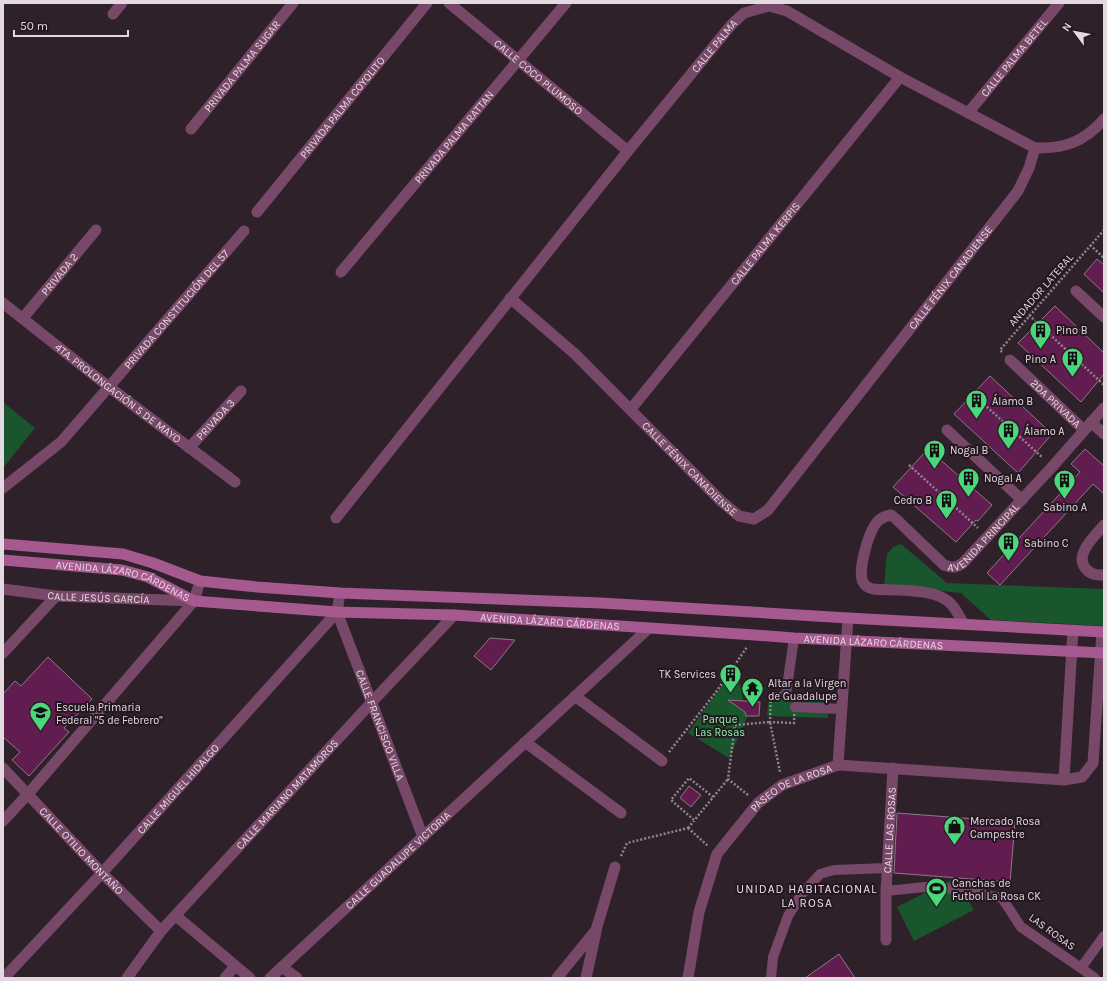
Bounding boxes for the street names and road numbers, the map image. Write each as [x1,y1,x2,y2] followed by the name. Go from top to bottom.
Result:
[978,15,1051,99] street label: CALLE PALMA BETEL
[689,16,740,75] street label: CALLE PALMA
[201,18,283,114] street label: PRIVADA PALMA SUGAR
[491,36,585,117] street label: CALLE COCO PLUMOSO
[297,54,387,161] street label: PRIVADA PALMA COYOLITO
[411,88,496,186] street label: PRIVADA PALMA RATTAN
[728,199,803,288] street label: CALLE PALMA KERPIS
[906,223,995,332] street label: CALLE FÉNIX CANADIENSE
[121,247,231,371] street label: PRIVADA CONSTITUCIÓN DEL 57
[38,250,81,298] street label: PRIVADA 2
[1006,250,1077,329] street label: ANDADOR LATERAL
[52,340,184,446] street label: 4TA. PROLONGACIÓN 5 DE MAYO
[1028,376,1084,431] street label: 2DA PRIVADA
[193,396,237,442] street label: PRIVADA 3
[639,419,740,518] street label: CALLE FÉNIX CANADIENSE
[947,500,1022,574] street label: AVENIDA PRINCIPAL
[55,558,192,604] street label: AVENIDA LÁZARO CÁRDENAS
[47,588,151,606] street label: CALLE JESÚS GARCÍA
[480,610,620,633] street label: AVENIDA LÁZARO CÁRDENAS
[803,632,944,652] street label: AVENIDA LÁZARO CÁRDENAS
[353,668,407,783] street label: CALLE FRANCISCO VILLA
[233,737,341,852] street label: CALLE MARIANO MATAMOROS
[134,741,222,836] street label: CALLE MIGUEL HIDALGO
[747,761,834,814] street label: PASEO DE LA ROSA
[881,787,898,874] street label: CALLE LAS ROSAS
[37,804,126,897] street label: CALLE OTILIO MONTAÑO
[343,808,454,912] street label: CALLE GUADALUPE VICTORIA
[1026,911,1078,953] street label: LAS ROSAS

